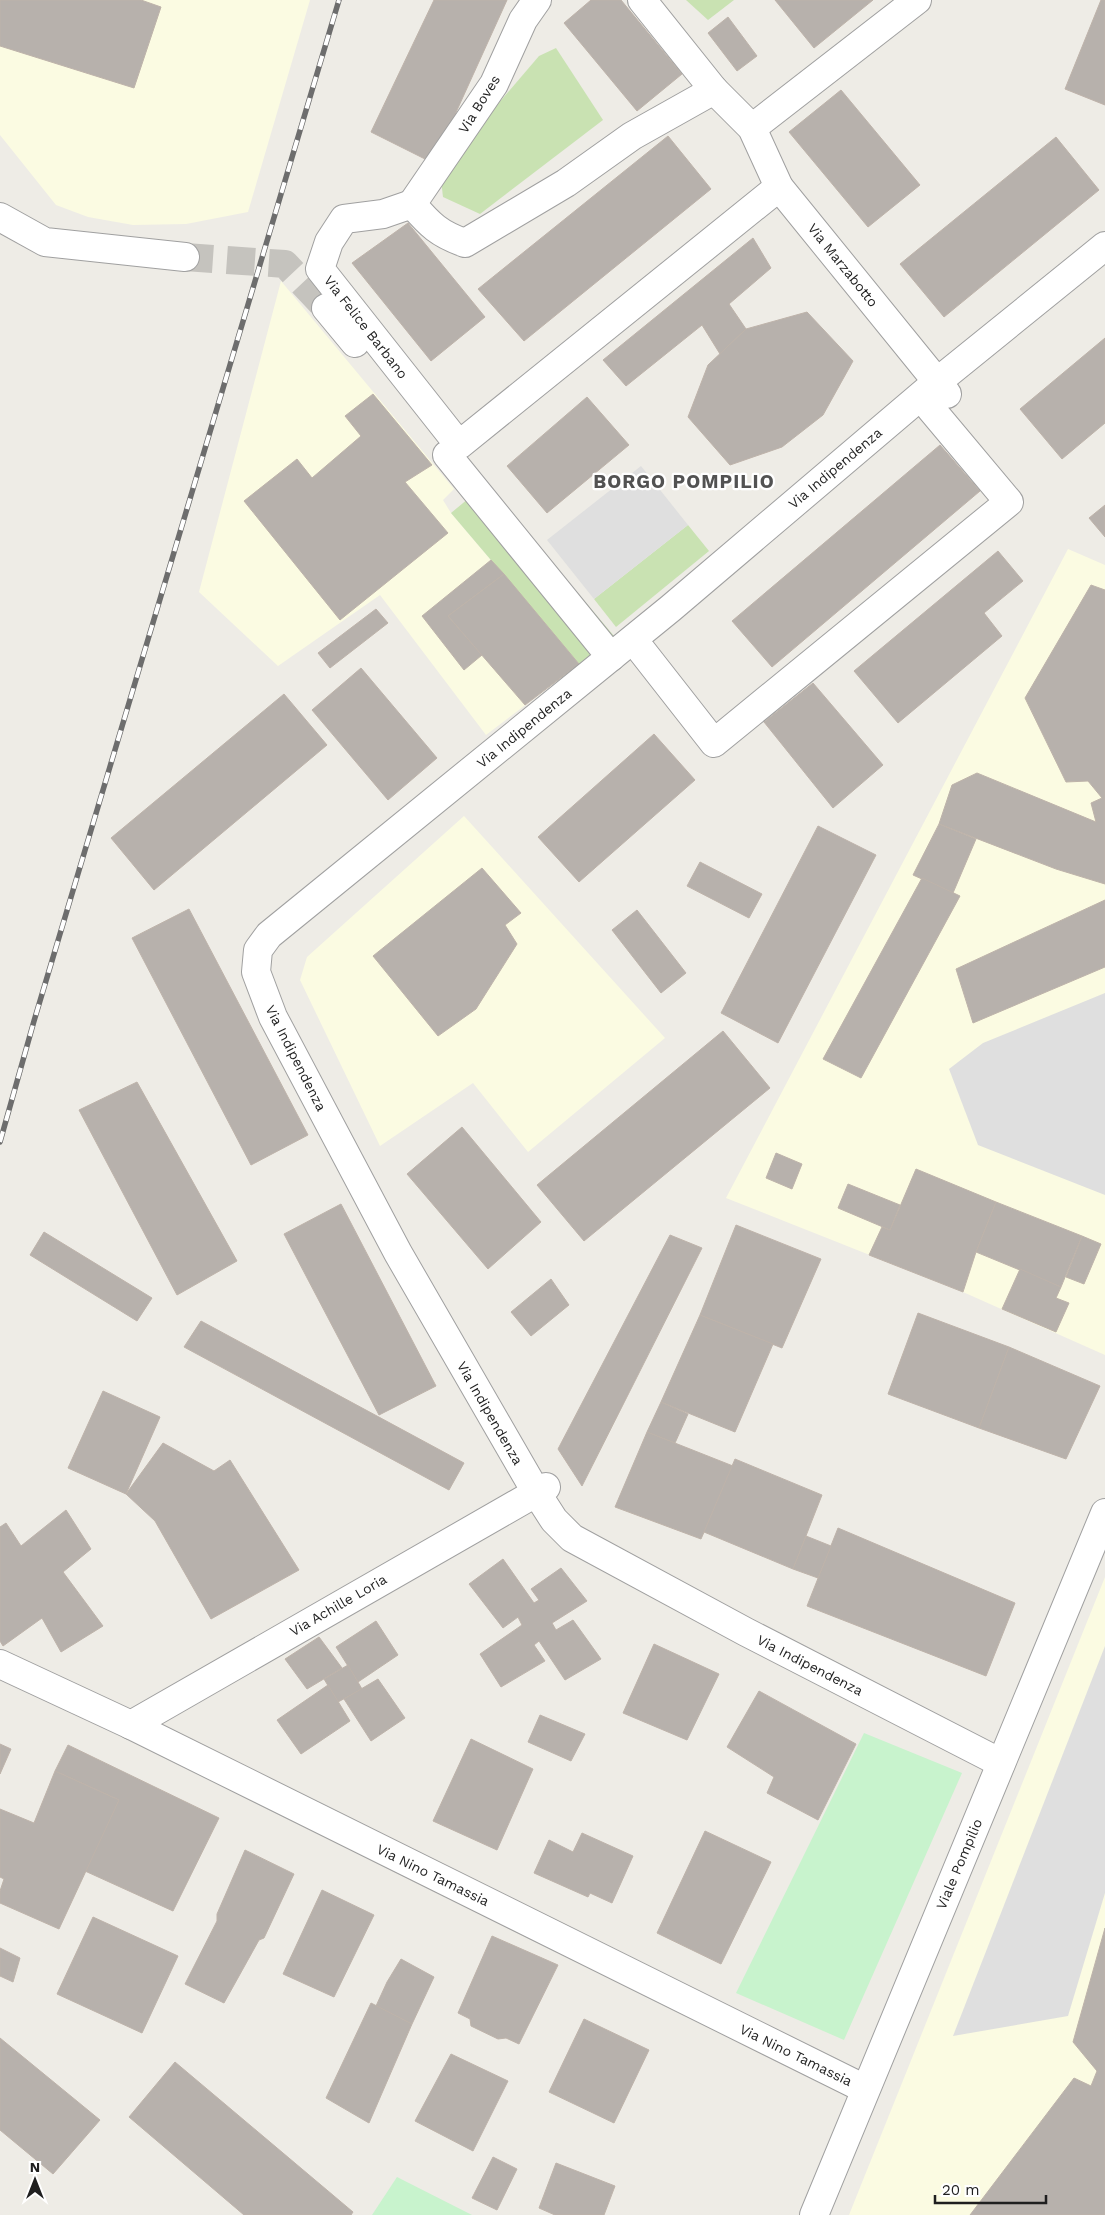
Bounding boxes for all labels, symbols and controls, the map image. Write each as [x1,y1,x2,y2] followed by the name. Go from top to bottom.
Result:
[455,72,503,136] street label: Via Boves
[805,220,881,310] street label: Via Marzabotto
[321,272,411,382] street label: Via Felice Barbano
[785,424,885,512] street label: Via Indipendenza
[593,470,775,493] district label: BORGO POMPILIO
[474,685,575,771] street label: Via Indipendenza
[262,1002,330,1114] street label: Via Indipendenza
[454,1358,526,1468] street label: Via Indipendenza
[287,1571,389,1639] street label: Via Achille Loria
[754,1631,866,1699] street label: Via Indipendenza
[933,1816,985,1912] street label: Viale Pompilio
[374,1841,492,1909] street label: Via Nino Tamassia
[737,2021,855,2089] street label: Via Nino Tamassia
[10,2155,60,2205] north arrow
[30,2159,40,2175] text: N
[935,2172,1046,2204] scale bar
[942,2181,980,2199] text: 20 m

